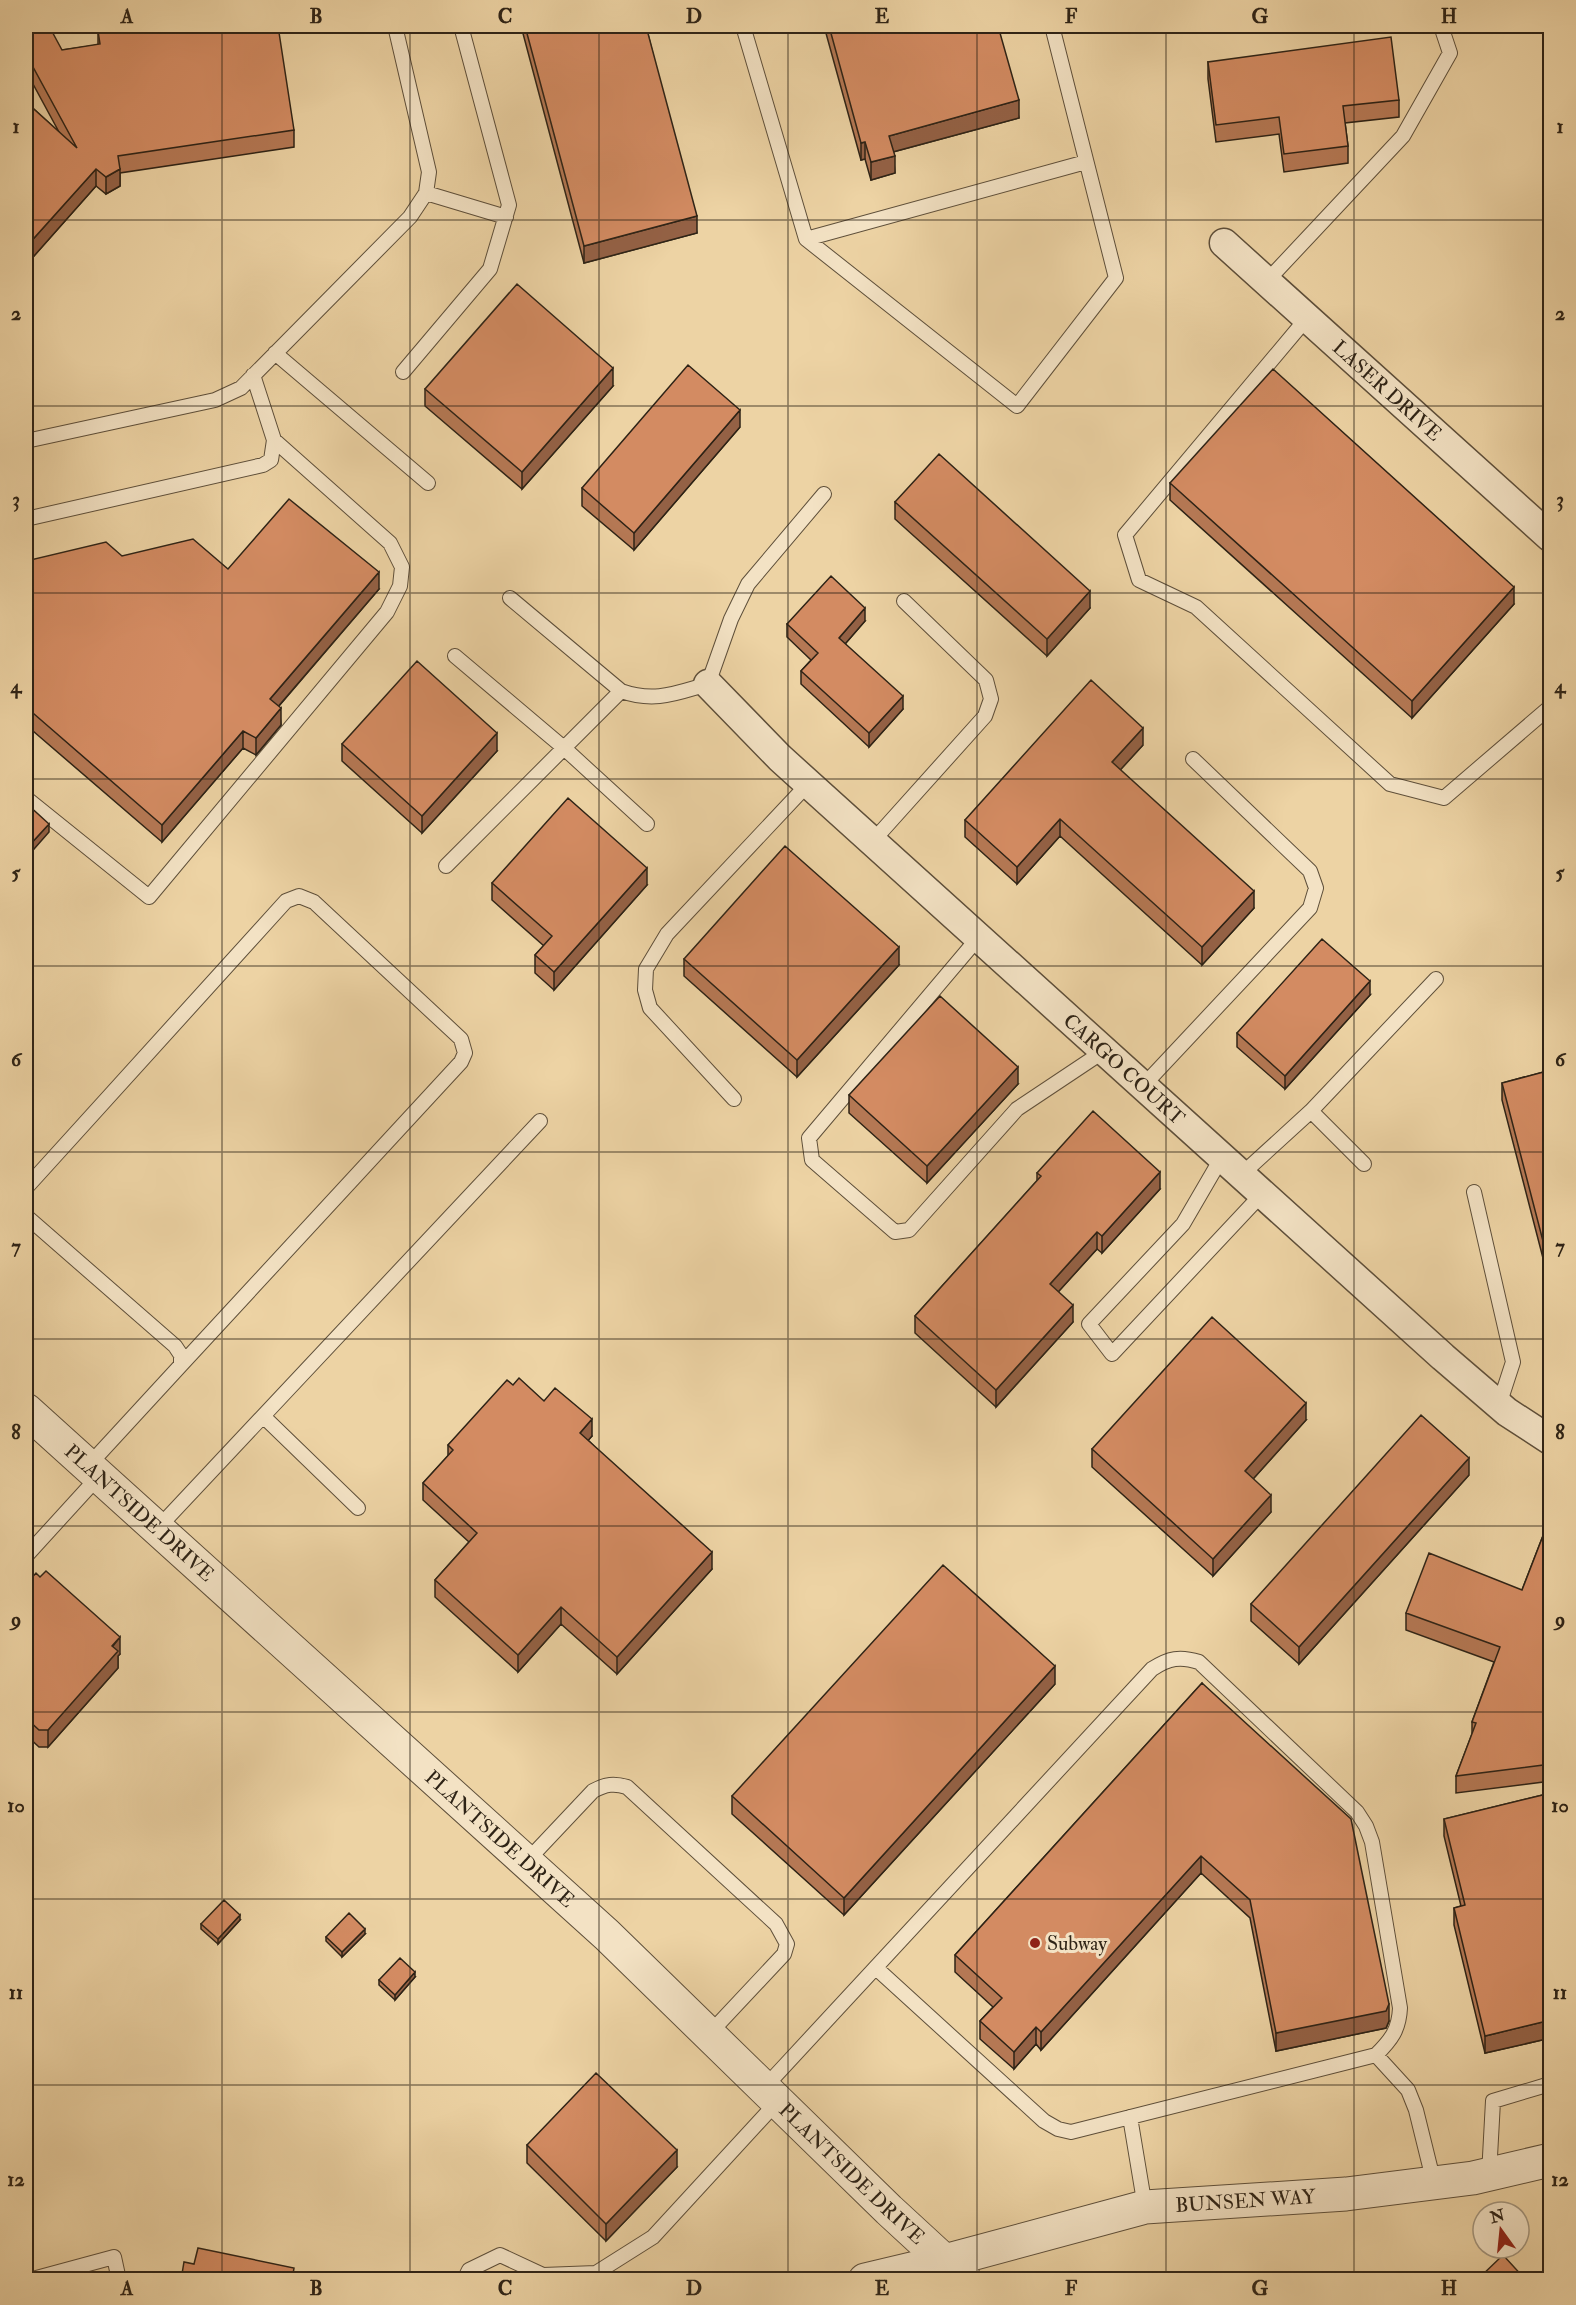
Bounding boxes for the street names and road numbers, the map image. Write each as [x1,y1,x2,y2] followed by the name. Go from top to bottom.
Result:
[1327,335,1447,446] street label: LASER DRIVE
[1058,1008,1190,1131] street label: CARGO COURT
[59,1439,219,1587] street label: PLANTSIDE DRIVE
[420,1765,580,1913] street label: PLANTSIDE DRIVE
[774,2098,930,2250] street label: PLANTSIDE DRIVE
[1175,2184,1318,2218] street label: BUNSEN WAY

